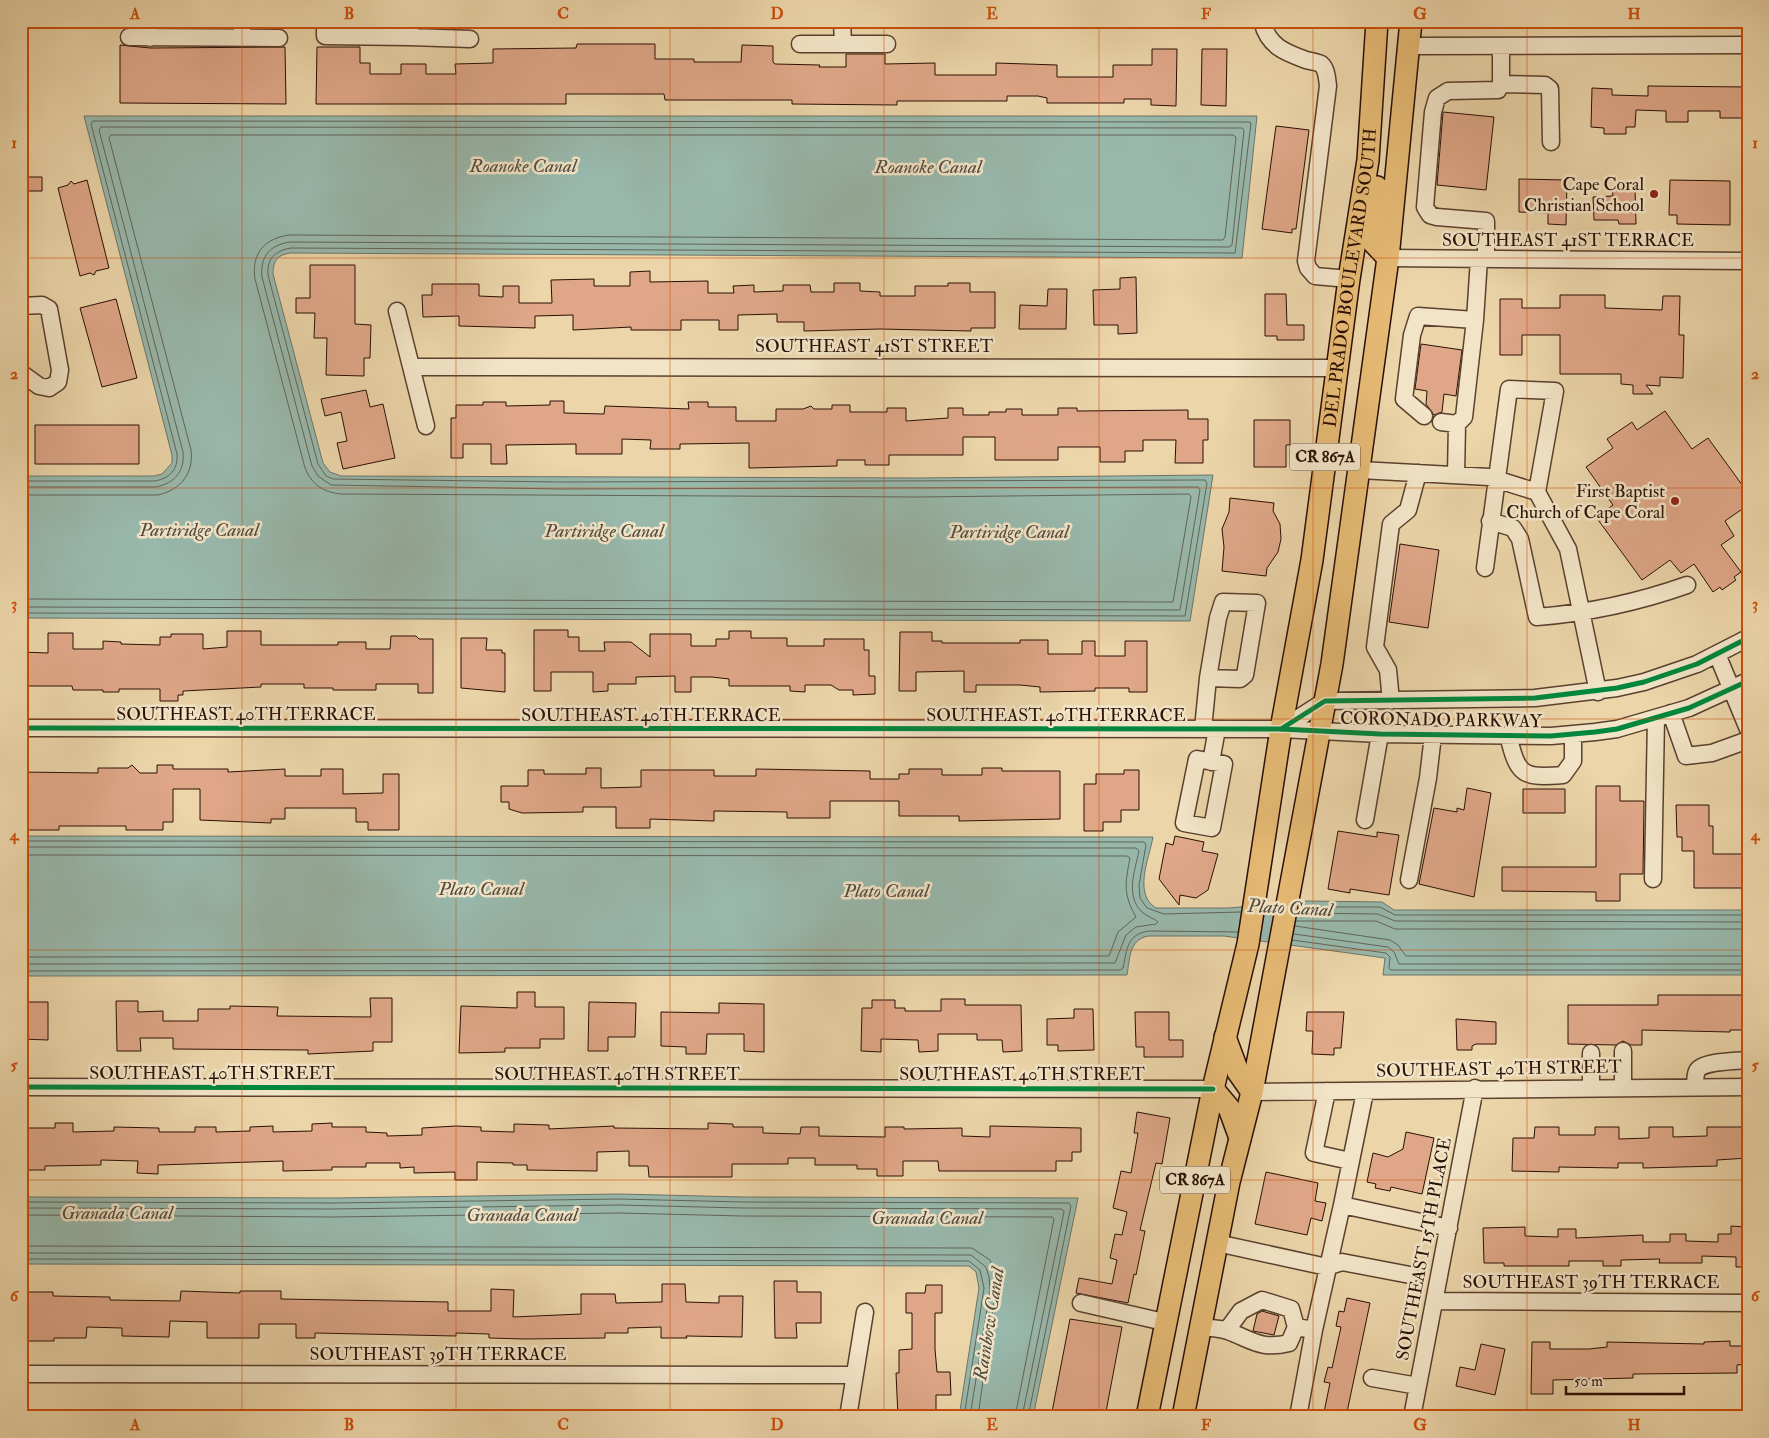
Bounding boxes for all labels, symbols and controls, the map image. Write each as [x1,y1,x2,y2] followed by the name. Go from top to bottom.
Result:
[129,4,141,24] text: A
[344,4,354,24] text: B
[557,4,569,24] text: C
[770,4,784,24] text: D
[986,4,998,24] text: E
[1201,4,1211,24] text: F
[1413,4,1427,24] text: G
[1627,4,1641,24] text: H
[1318,127,1382,429] street label: DEL PRADO BOULEVARD SOUTH
[11,133,17,153] text: 1
[1752,133,1758,153] text: 1
[469,154,578,178] water label: Roanoke Canal
[874,155,983,179] water label: Roanoke Canal
[1524,173,1644,217] place label: Cape Coral Christian School
[1648,188,1660,200] marker: Cape Coral Christian School
[1442,229,1694,252] street label: SOUTHEAST 41ST TERRACE
[755,335,994,358] street label: SOUTHEAST 41ST STREET
[10,364,18,384] text: 2
[1751,364,1759,384] text: 2
[1290,444,1360,471] road number: CR 867A
[1506,480,1665,524] place label: First Baptist Church of Cape Coral
[1669,495,1681,507] marker: First Baptist Church of Cape Coral
[138,518,260,542] water label: Partiridge Canal
[543,519,665,543] water label: Partiridge Canal
[948,520,1070,544] water label: Partiridge Canal
[11,594,17,614] text: 3
[1752,594,1758,614] text: 3
[116,703,376,726] street label: SOUTHEAST 40TH TERRACE
[521,704,781,727] street label: SOUTHEAST 40TH TERRACE
[926,704,1186,727] street label: SOUTHEAST 40TH TERRACE
[1340,707,1543,733] street label: CORONADO PARKWAY
[9,825,20,845] text: 4
[1750,825,1761,845] text: 4
[437,877,525,901] water label: Plato Canal
[842,879,930,903] water label: Plato Canal
[1246,894,1335,922] water label: Plato Canal
[10,1055,18,1075] text: 5
[1376,1055,1623,1083] street label: SOUTHEAST 40TH STREET
[1751,1055,1759,1075] text: 5
[89,1062,335,1085] street label: SOUTHEAST 40TH STREET
[494,1063,740,1086] street label: SOUTHEAST 40TH STREET
[899,1063,1145,1086] street label: SOUTHEAST 40TH STREET
[1391,1135,1457,1362] street label: SOUTHEAST 15TH PLACE
[1160,1166,1230,1194] road number: CR 867A
[61,1201,174,1225] water label: Granada Canal
[466,1203,579,1227] water label: Granada Canal
[871,1206,984,1230] water label: Granada Canal
[968,1264,1010,1383] water label: Rainbow Canal
[1463,1271,1719,1294] street label: SOUTHEAST 39TH TERRACE
[10,1286,20,1306] text: 6
[1751,1286,1761,1306] text: 6
[310,1343,566,1366] street label: SOUTHEAST 39TH TERRACE
[1566,1363,1684,1395] scale bar
[1574,1372,1603,1391] text: 50 m
[129,1415,141,1435] text: A
[344,1415,354,1435] text: B
[557,1415,569,1435] text: C
[770,1415,784,1435] text: D
[986,1415,998,1435] text: E
[1201,1415,1211,1435] text: F
[1413,1415,1427,1435] text: G
[1627,1415,1641,1435] text: H

